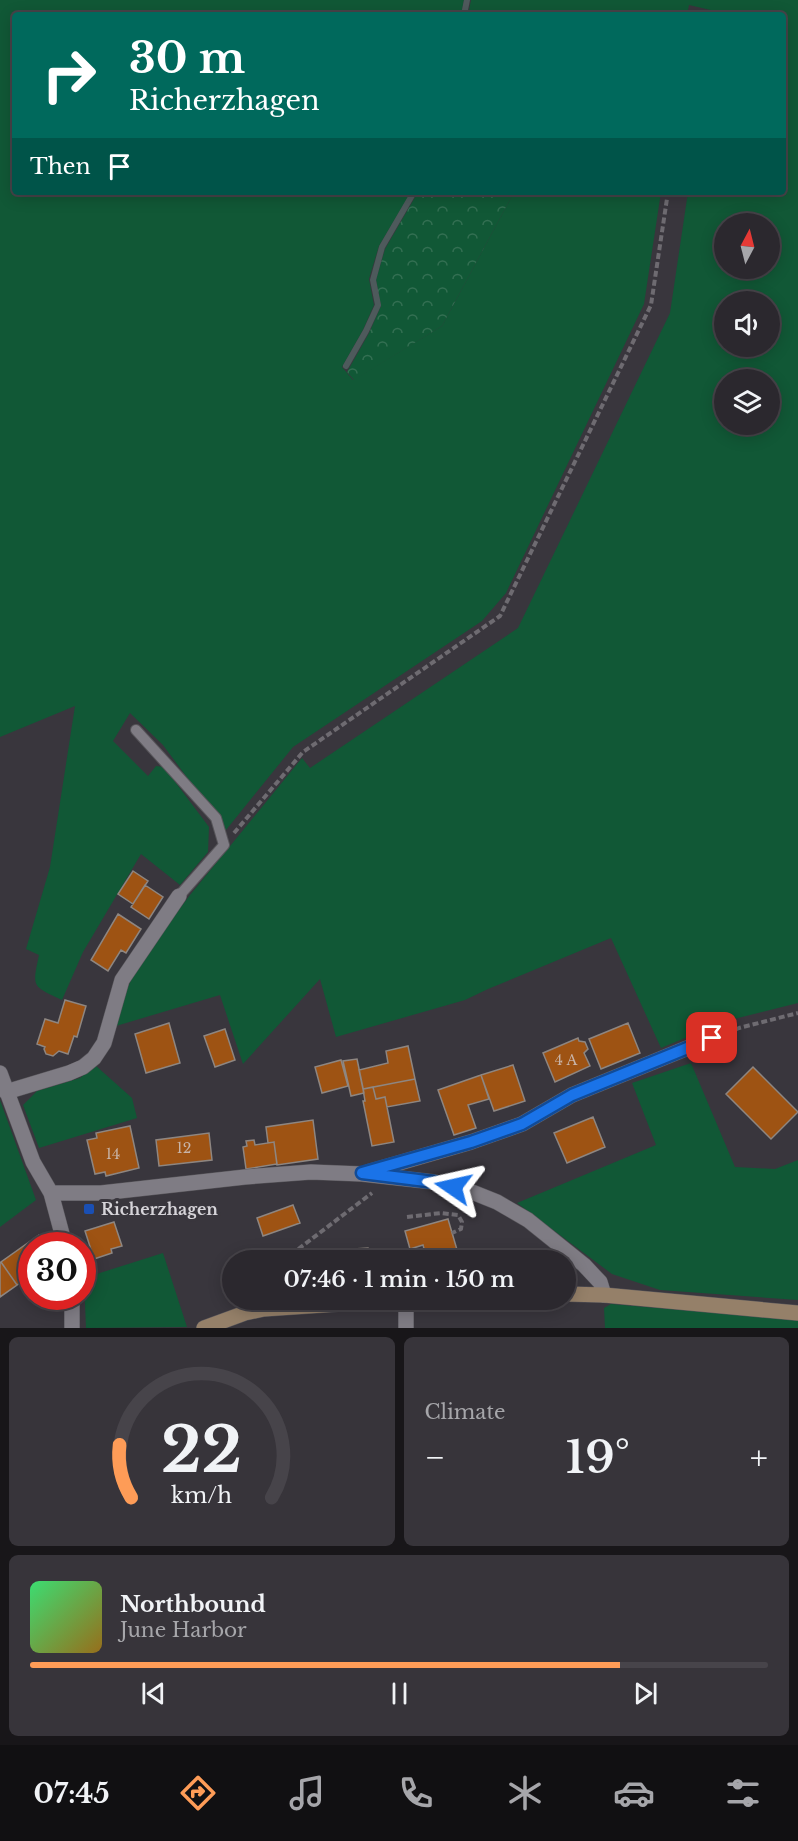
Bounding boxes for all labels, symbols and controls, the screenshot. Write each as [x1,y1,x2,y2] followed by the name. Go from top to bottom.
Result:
[129,32,245,84] text: 30 m
[30,36,108,114] icon: right
[129,84,320,117] text: Richerzhagen
[103,150,136,183] icon: arrive
[30,153,91,180] text: Then
[714,213,780,279] north arrow
[714,213,780,435] map controls
[714,291,780,357] button: sound
[714,369,780,435] button: layers
[686,1012,737,1063] pin
[695,1021,728,1054] icon: arrive
[555,1051,577,1069] house number: 4 A
[177,1139,191,1157] house number: 12
[106,1145,120,1163] house number: 14
[421,1155,485,1219] position arrow
[101,1199,218,1219] place label: Richerzhagen
[82,1202,96,1216] marker: Richerzhagen
[18,1232,96,1310] speed limit sign: 30
[283,1266,515,1293] text: 07:46 · 1 min · 150 m
[425,1400,505,1424] text: Climate
[161,1411,242,1489] text: 22
[565,1429,630,1485] text: 19°
[425,1437,445,1478] text: −
[750,1437,768,1478] text: +
[171,1483,232,1510] text: km/h
[120,1591,266,1618] text: Northbound
[120,1618,247,1642] text: June Harbor
[137,1677,170,1710] icon: previous
[383,1677,416,1710] icon: pause
[629,1677,662,1710] icon: next
[177,1772,219,1814] icon: directions
[286,1772,328,1814] icon: music
[395,1772,437,1814] icon: phone
[504,1772,546,1814] icon: climate
[613,1772,655,1814] icon: car
[722,1772,764,1814] icon: filters
[34,1777,110,1810] text: 07:45

